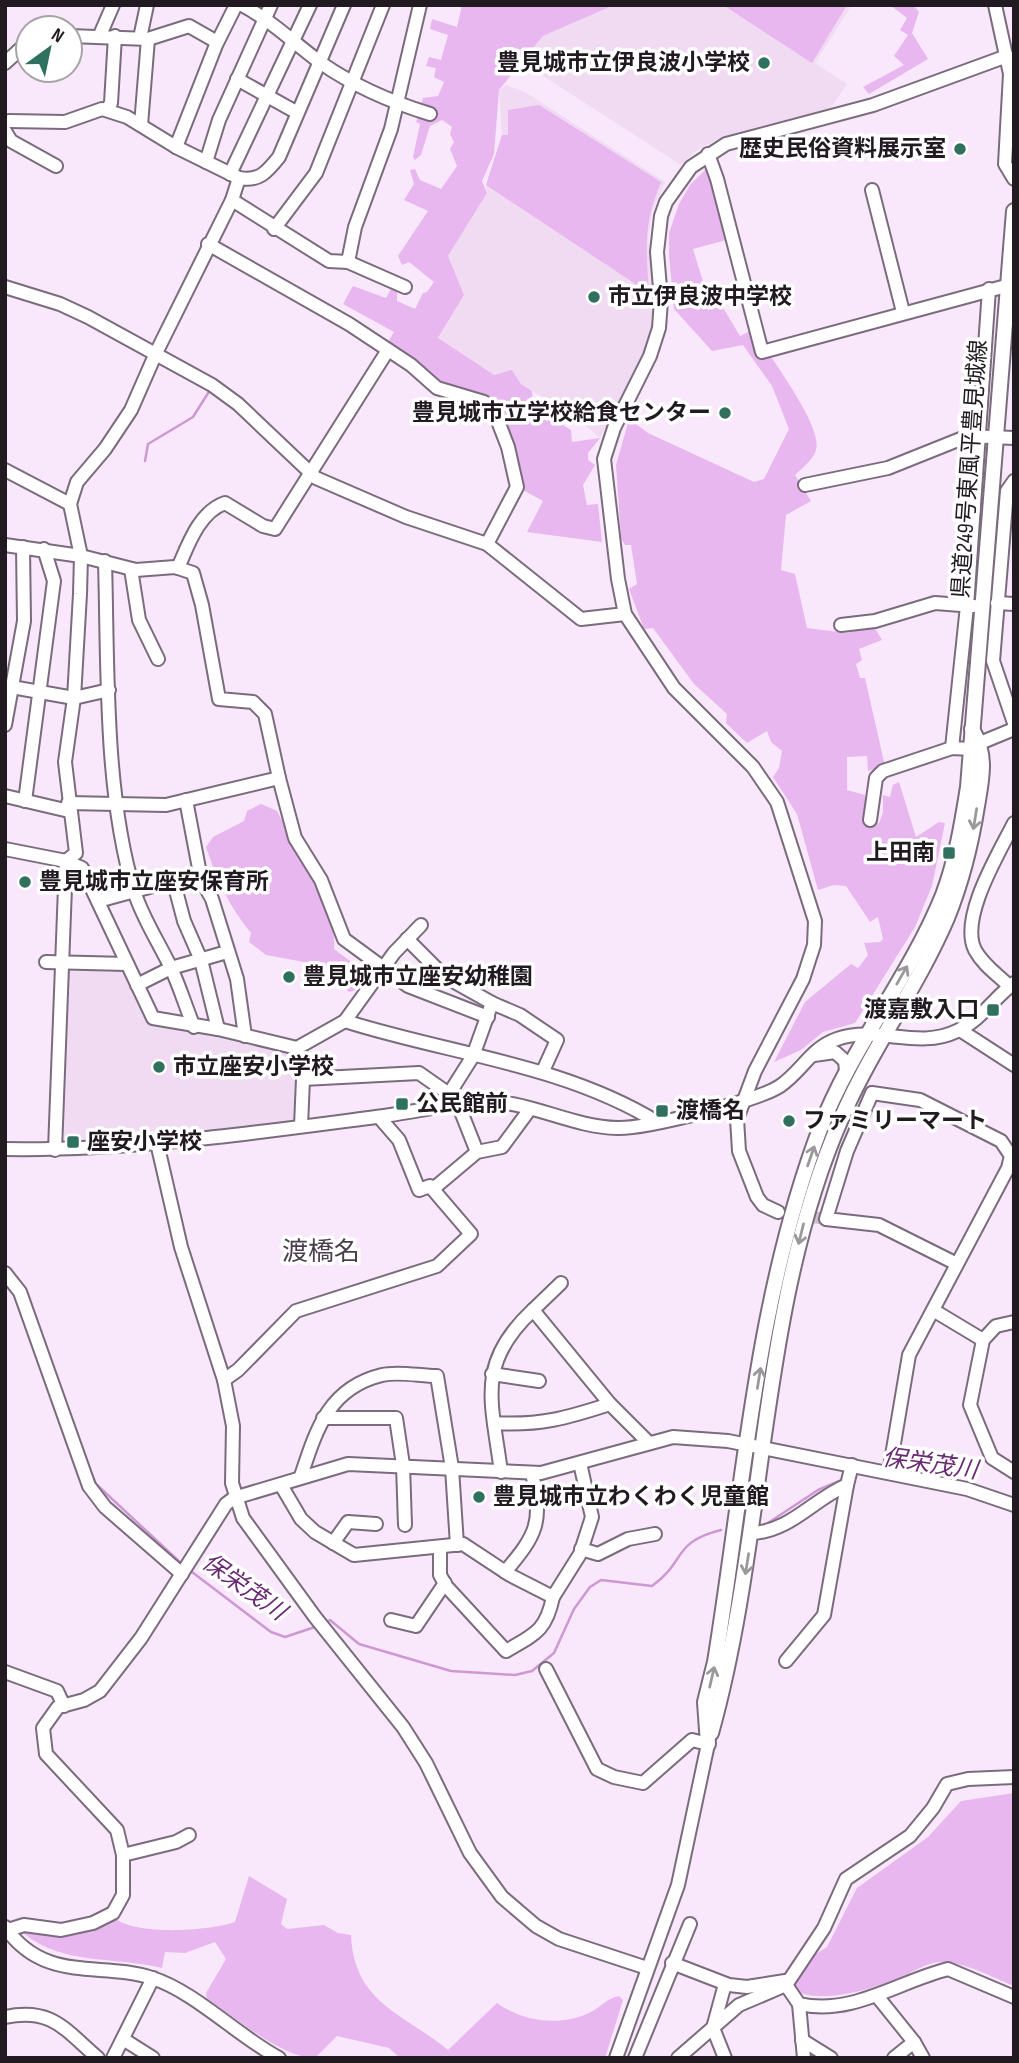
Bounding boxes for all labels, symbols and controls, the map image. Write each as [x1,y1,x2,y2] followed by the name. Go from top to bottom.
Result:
[14,14,84,84] north arrow
[47,24,68,48] text: N
[497,49,750,77] place label: 豊見城市立伊良波小学校
[756,55,772,71] marker: 豊見城市立伊良波小学校
[739,135,946,163] place label: 歴史民俗資料展示室
[952,141,968,157] marker: 歴史民俗資料展示室
[608,283,792,311] place label: 市立伊良波中学校
[586,289,602,305] marker: 市立伊良波中学校
[947,339,993,599] street label: 県道249号東風平豊見城線
[412,399,711,427] place label: 豊見城市立学校給食センター
[717,405,733,421] marker: 豊見城市立学校給食センター
[968,807,981,830] one-way arrow
[866,839,935,867] place label: 上田南
[941,845,957,861] marker: 上田南
[39,868,269,896] place label: 豊見城市立座安保育所
[17,874,33,890] marker: 豊見城市立座安保育所
[303,963,533,991] place label: 豊見城市立座安幼稚園
[895,966,909,986] one-way arrow
[281,969,297,985] marker: 豊見城市立座安幼稚園
[864,996,979,1024] place label: 渡嘉敷入口
[985,1002,1001,1018] marker: 渡嘉敷入口
[173,1053,334,1081] place label: 市立座安小学校
[151,1059,167,1075] marker: 市立座安小学校
[416,1090,508,1118] place label: 公民館前
[394,1096,410,1112] marker: 公民館前
[676,1097,745,1125] place label: 渡橋名
[654,1103,670,1119] marker: 渡橋名
[803,1107,987,1135] place label: ファミリーマート
[781,1113,797,1129] marker: ファミリーマート
[87,1128,202,1156] place label: 座安小学校
[65,1134,81,1150] marker: 座安小学校
[806,1146,818,1168] one-way arrow
[794,1222,807,1245] one-way arrow
[282,1237,360,1268] district label: 渡橋名
[753,1367,766,1389] one-way arrow
[880,1443,983,1485] water label: 保栄茂川
[493,1483,769,1511] place label: 豊見城市立わくわく児童館
[471,1489,487,1505] marker: 豊見城市立わくわく児童館
[196,1548,294,1628] water label: 保栄茂川
[740,1552,753,1575] one-way arrow
[706,1666,719,1689] one-way arrow

